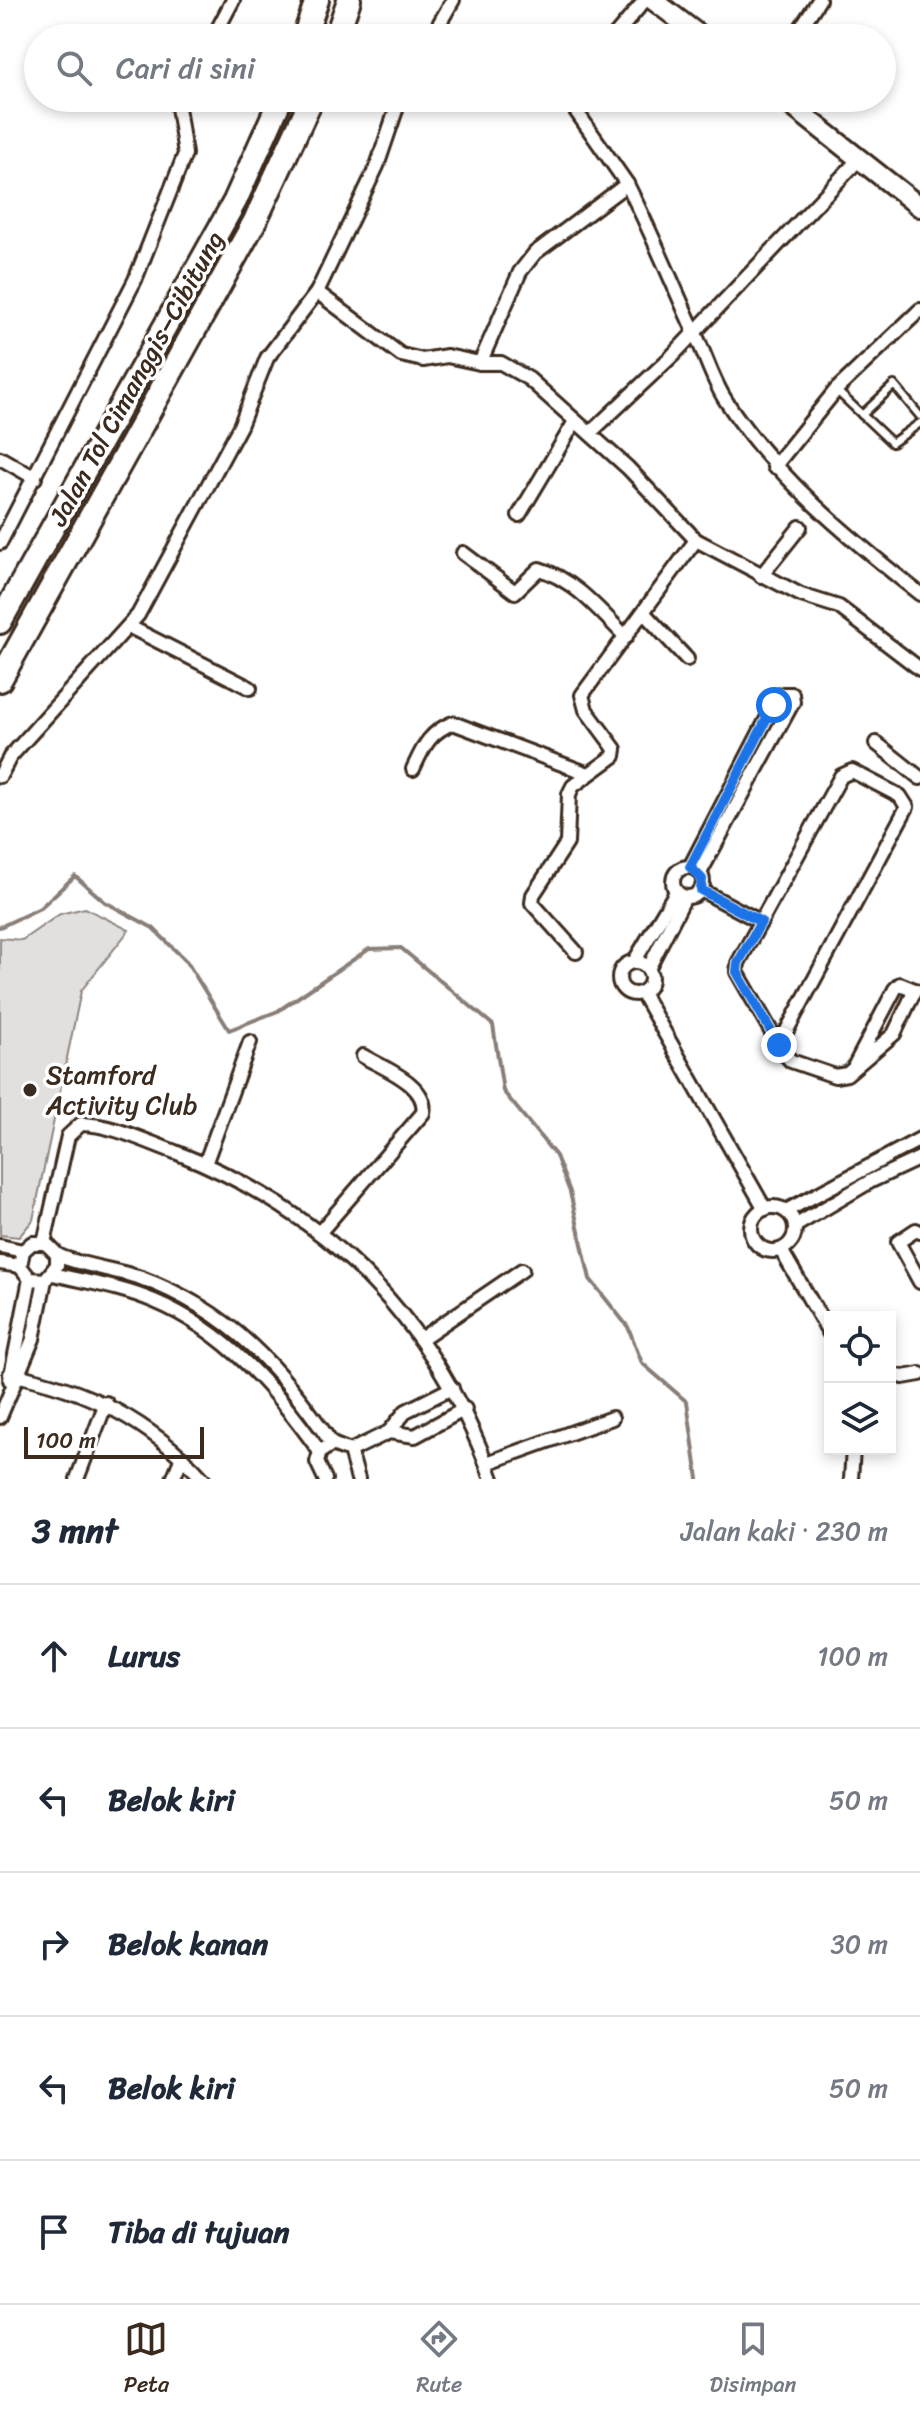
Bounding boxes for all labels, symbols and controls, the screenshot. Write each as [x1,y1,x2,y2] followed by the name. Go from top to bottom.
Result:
[24,24,896,112] search box
[116,41,255,95] text: Cari di sini
[52,46,96,90] icon: search
[35,222,237,535] street label: Jalan Tol Cimanggis–Cibitung
[756,687,792,723] route start
[761,1027,797,1063] route end
[45,1052,197,1128] place label: Stamford Activity Club
[21,1081,39,1099] marker: Stamford Activity Club
[824,1311,896,1455] map controls
[824,1311,896,1383] button: locate
[824,1383,896,1455] button: layers
[36,1421,96,1460] text: 100 m
[24,1423,204,1459] scale bar
[32,1501,118,1561] text: 3 mnt
[681,1508,888,1554] text: Jalan kaki · 230 m
[108,1629,180,1683] text: Lurus
[817,1633,888,1679] text: 100 m
[32,1634,76,1678] icon: ahead
[108,1773,235,1827] text: Belok kiri
[829,1777,888,1823] text: 50 m
[32,1778,76,1822] icon: left
[108,1917,268,1971] text: Belok kanan
[831,1921,888,1967] text: 30 m
[32,1922,76,1966] icon: right
[108,2061,235,2115] text: Belok kiri
[829,2065,888,2111] text: 50 m
[32,2066,76,2110] icon: left
[108,2205,289,2259] text: Tiba di tujuan
[32,2210,76,2254] icon: arrive
[124,2317,169,2404] tab: Peta
[416,2317,462,2404] tab: Rute
[710,2317,796,2404] tab: Disimpan

